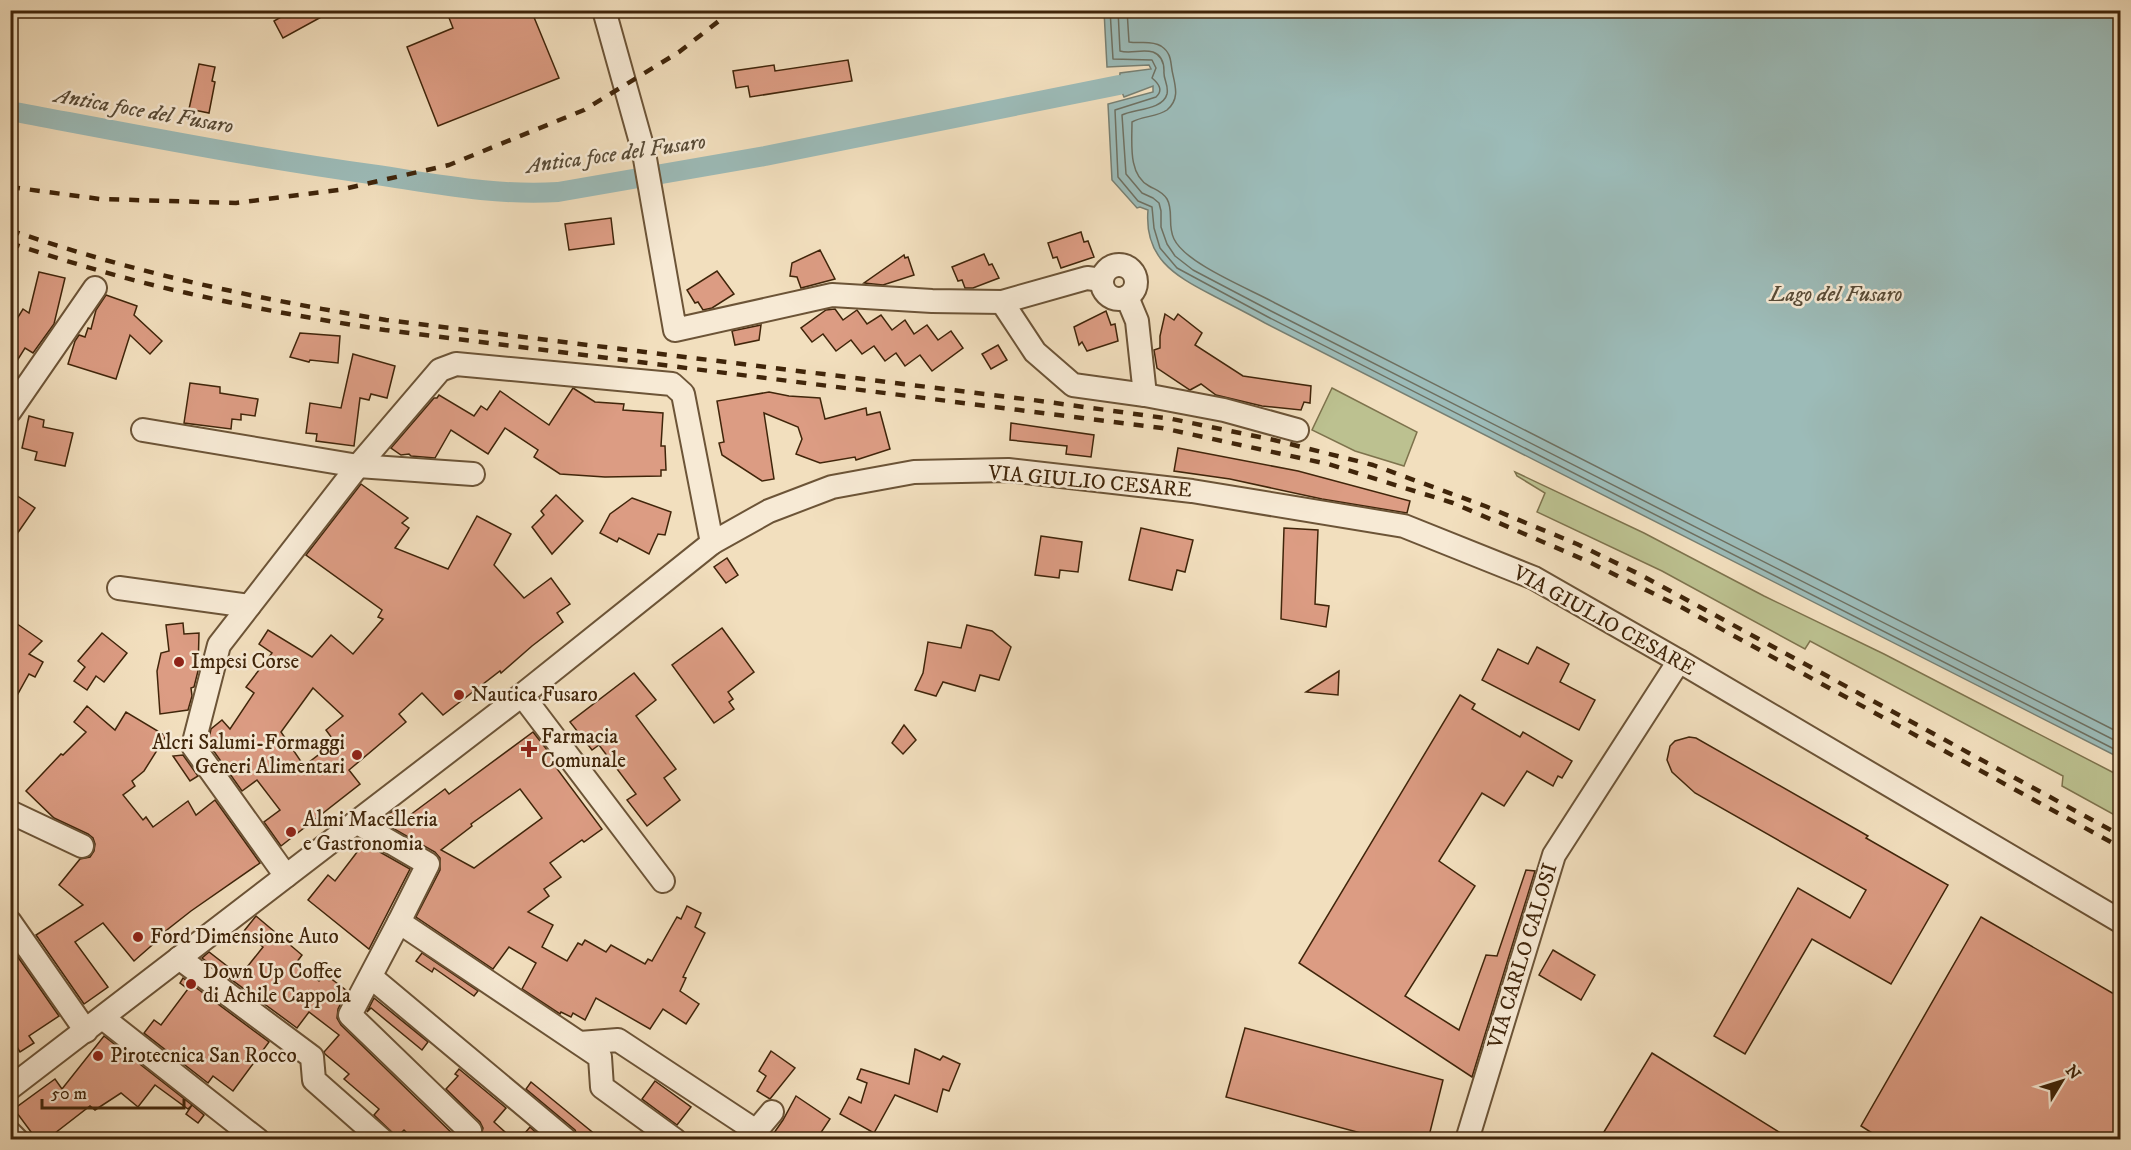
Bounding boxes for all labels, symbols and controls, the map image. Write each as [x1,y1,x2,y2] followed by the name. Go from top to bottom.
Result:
[50,81,236,140] water label: Antica foce del Fusaro
[522,128,708,180] water label: Antica foce del Fusaro
[1768,281,1902,308] water label: Lago del Fusaro
[986,460,1193,504] street label: VIA GIULIO CESARE
[1507,560,1700,682] street label: VIA GIULIO CESARE
[191,649,300,675] place label: Impesi Corse
[172,655,186,669] marker: Impesi Corse
[471,682,598,708] place label: Nautica Fusaro
[452,688,466,702] marker: Nautica Fusaro
[541,724,626,774] place label: Farmacia Comunale
[152,730,345,780] place label: Alcri Salumi-Formaggi Generi Alimentari
[522,742,536,756] marker: Farmacia Comunale
[350,748,364,762] marker: Alcri Salumi-Formaggi Generi Alimentari
[303,807,438,857] place label: Almi Macelleria e Gastronomia
[284,825,298,839] marker: Almi Macelleria e Gastronomia
[1482,860,1564,1053] street label: VIA CARLO CALOSI
[150,924,339,950] place label: Ford Dimensione Auto
[131,930,145,944] marker: Ford Dimensione Auto
[203,959,351,1009] place label: Down Up Coffee di Achile Cappola
[184,977,198,991] marker: Down Up Coffee di Achile Cappola
[110,1043,297,1069] place label: Pirotecnica San Rocco
[91,1049,105,1063] marker: Pirotecnica San Rocco
[2032,1051,2092,1111] north arrow
[2061,1061,2085,1084] text: N
[42,1072,184,1110] scale bar
[51,1083,87,1105] text: 50 m

